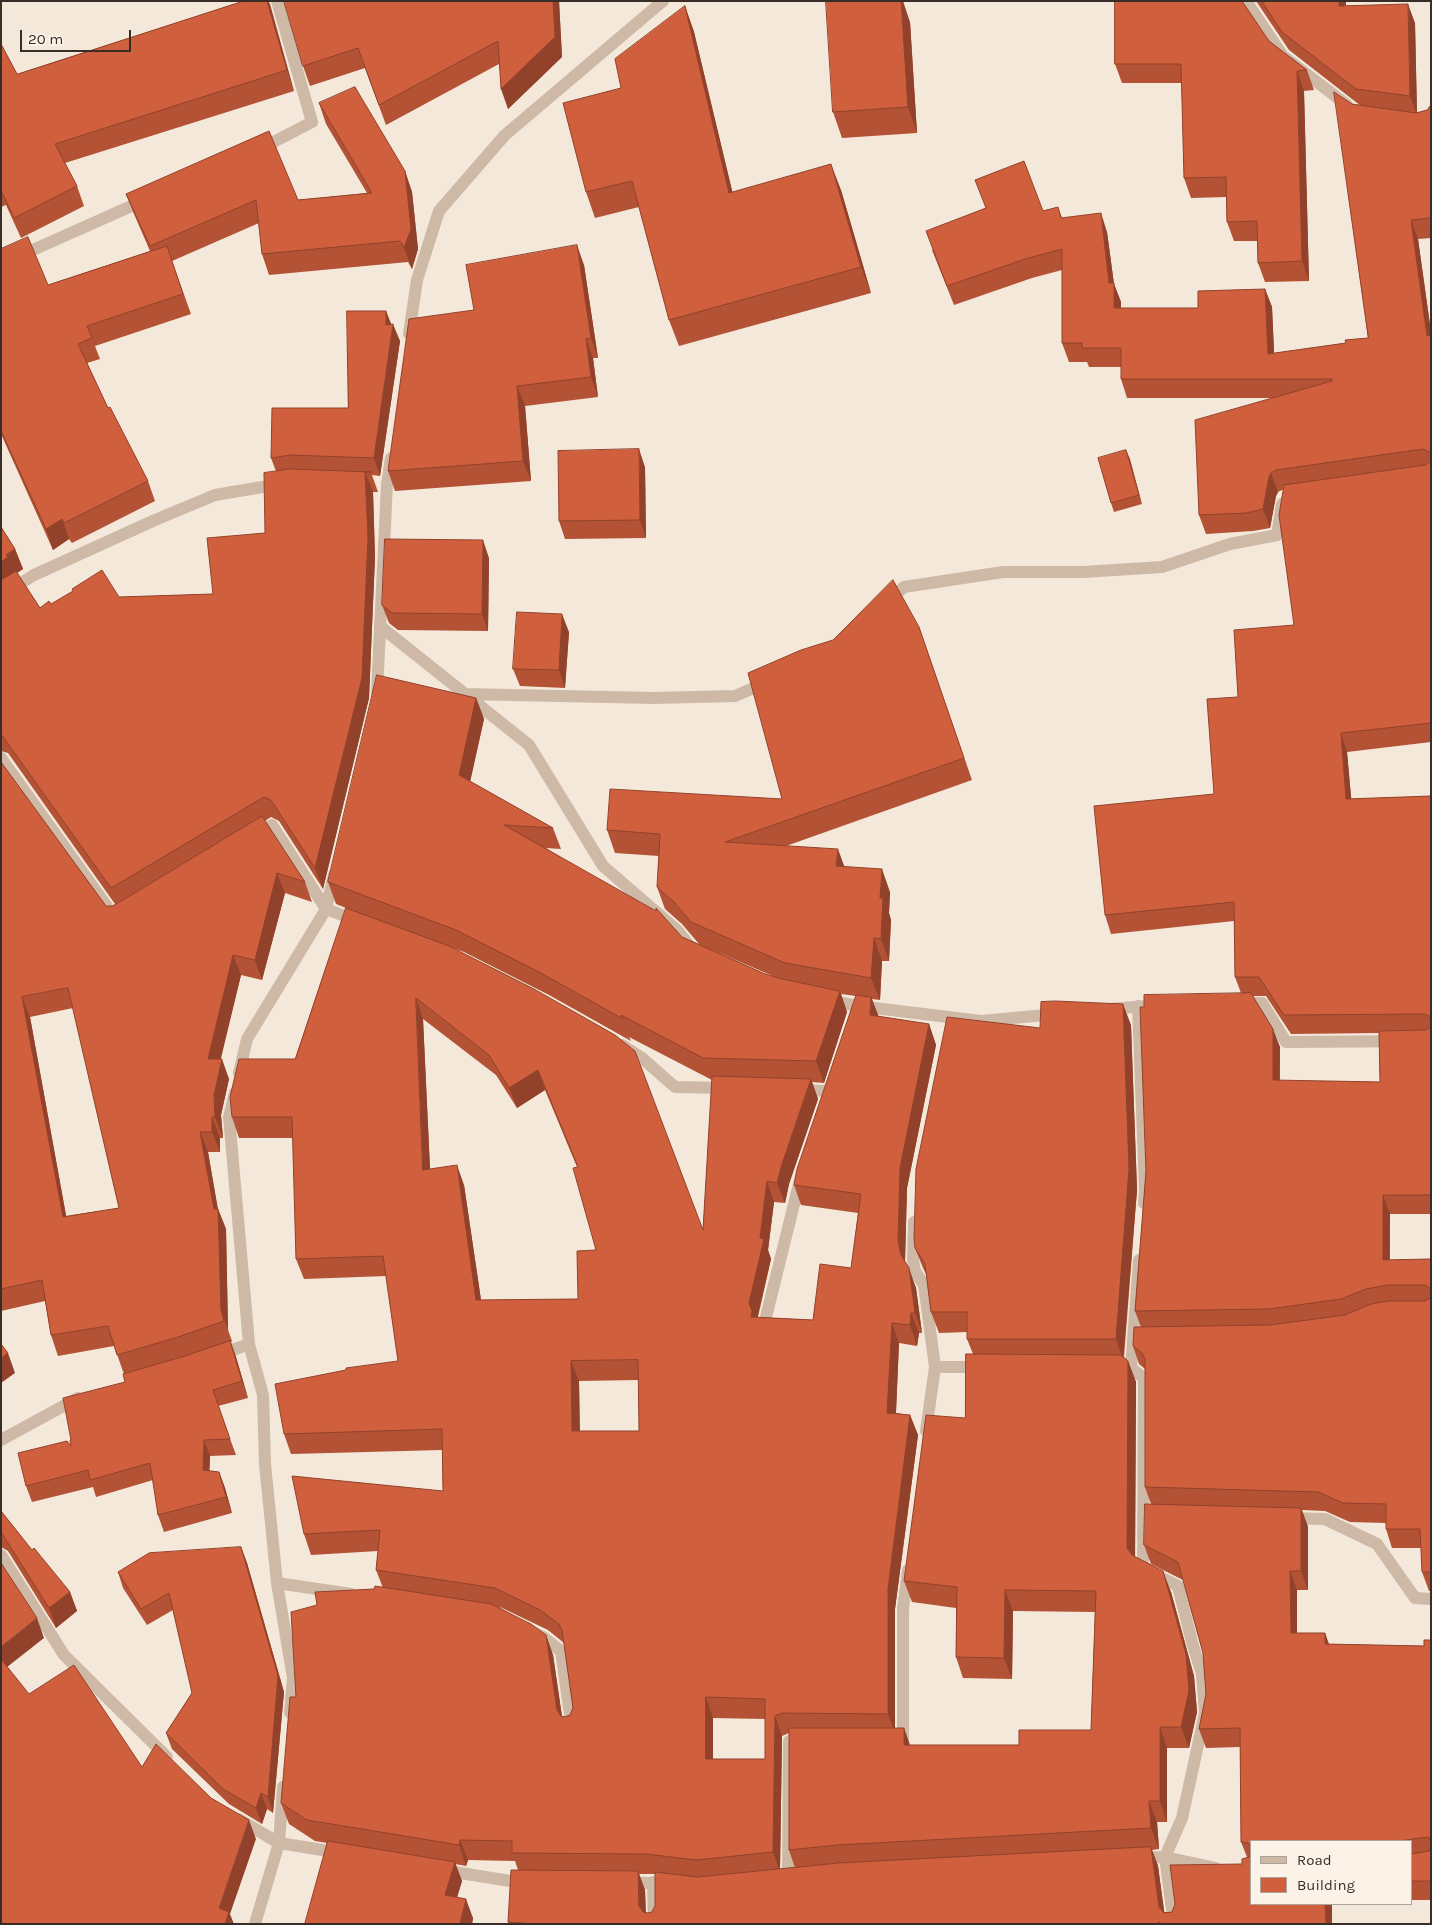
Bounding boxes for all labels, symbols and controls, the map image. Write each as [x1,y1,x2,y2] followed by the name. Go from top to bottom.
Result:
[22,20,134,52] scale bar
[28,30,63,48] text: 20 m
[1250,1840,1412,1905] legend
[1297,1851,1332,1869] text: Road
[1297,1876,1355,1894] text: Building

